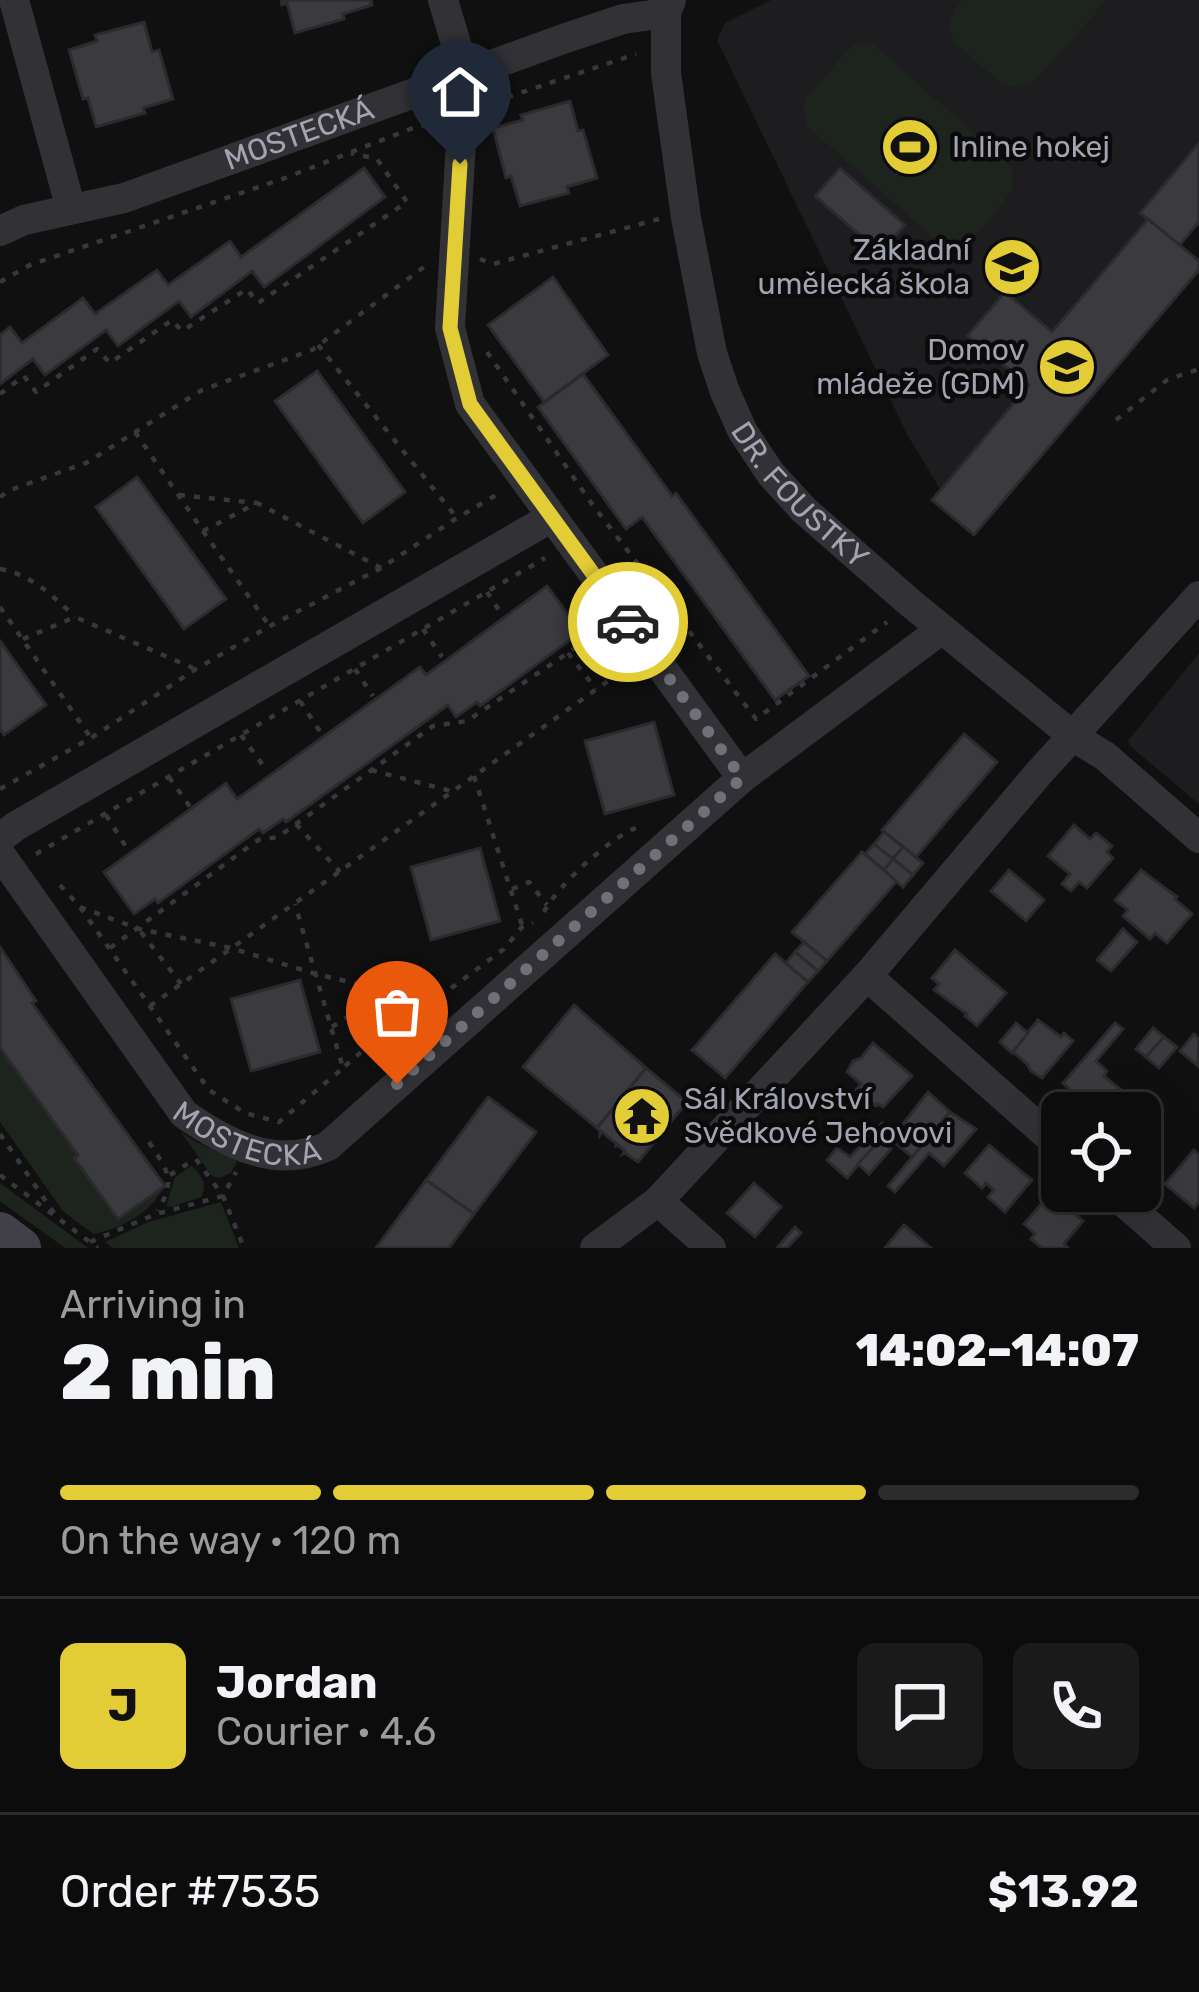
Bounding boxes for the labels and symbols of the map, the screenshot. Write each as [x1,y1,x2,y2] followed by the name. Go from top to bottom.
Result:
[409,41,511,164] pin
[220,91,379,178] street label: MOSTECKÁ
[879,116,941,178] sports icon: Inline hokej
[952,129,1110,165] place label: Inline hokej
[758,232,972,302] place label: Základní umělecká škola
[981,236,1043,298] school or university icon: Základní umělecká škola
[816,332,1025,402] place label: Domov mládeže (GDM)
[1036,336,1098,398] school or university icon: Domov mládeže (GDM)
[723,415,876,576] street label: DR. FOUSTKY
[568,562,688,682] courier
[346,961,448,1084] pin
[684,1081,952,1151] place label: Sál Království Svědkové Jehovovi
[611,1085,673,1147] temple icon: Sál Království Svědkové Jehovovi
[166,1094,325,1174] street label: MOSTECKÁ

